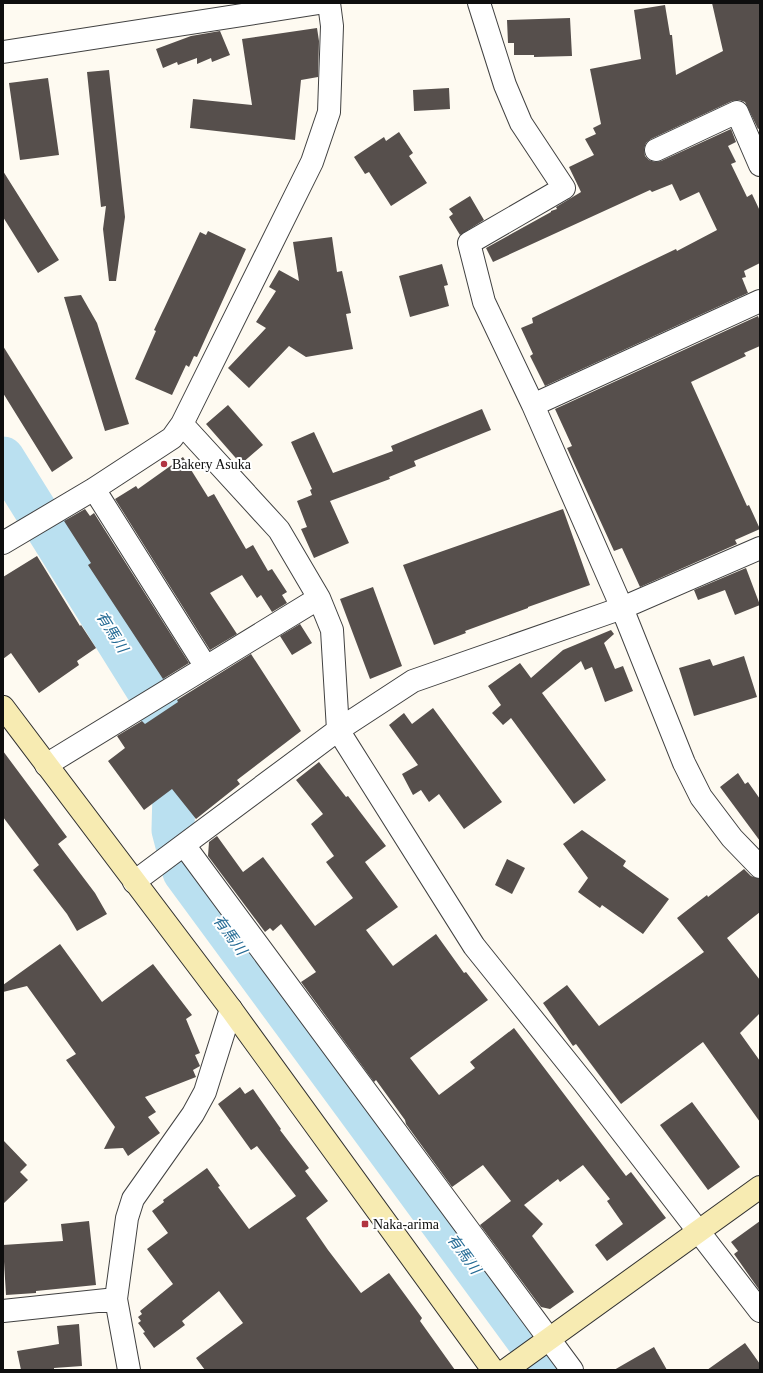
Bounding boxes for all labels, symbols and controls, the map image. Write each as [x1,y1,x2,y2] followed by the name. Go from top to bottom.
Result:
[172,457,252,472] place label: Bakery Asuka
[159,459,169,469] marker: Bakery Asuka
[93,609,132,657] water label: 有馬川
[210,912,251,960] water label: 有馬川
[373,1217,440,1232] place label: Naka-arima
[360,1219,370,1229] marker: Naka-arima
[444,1231,485,1279] water label: 有馬川

